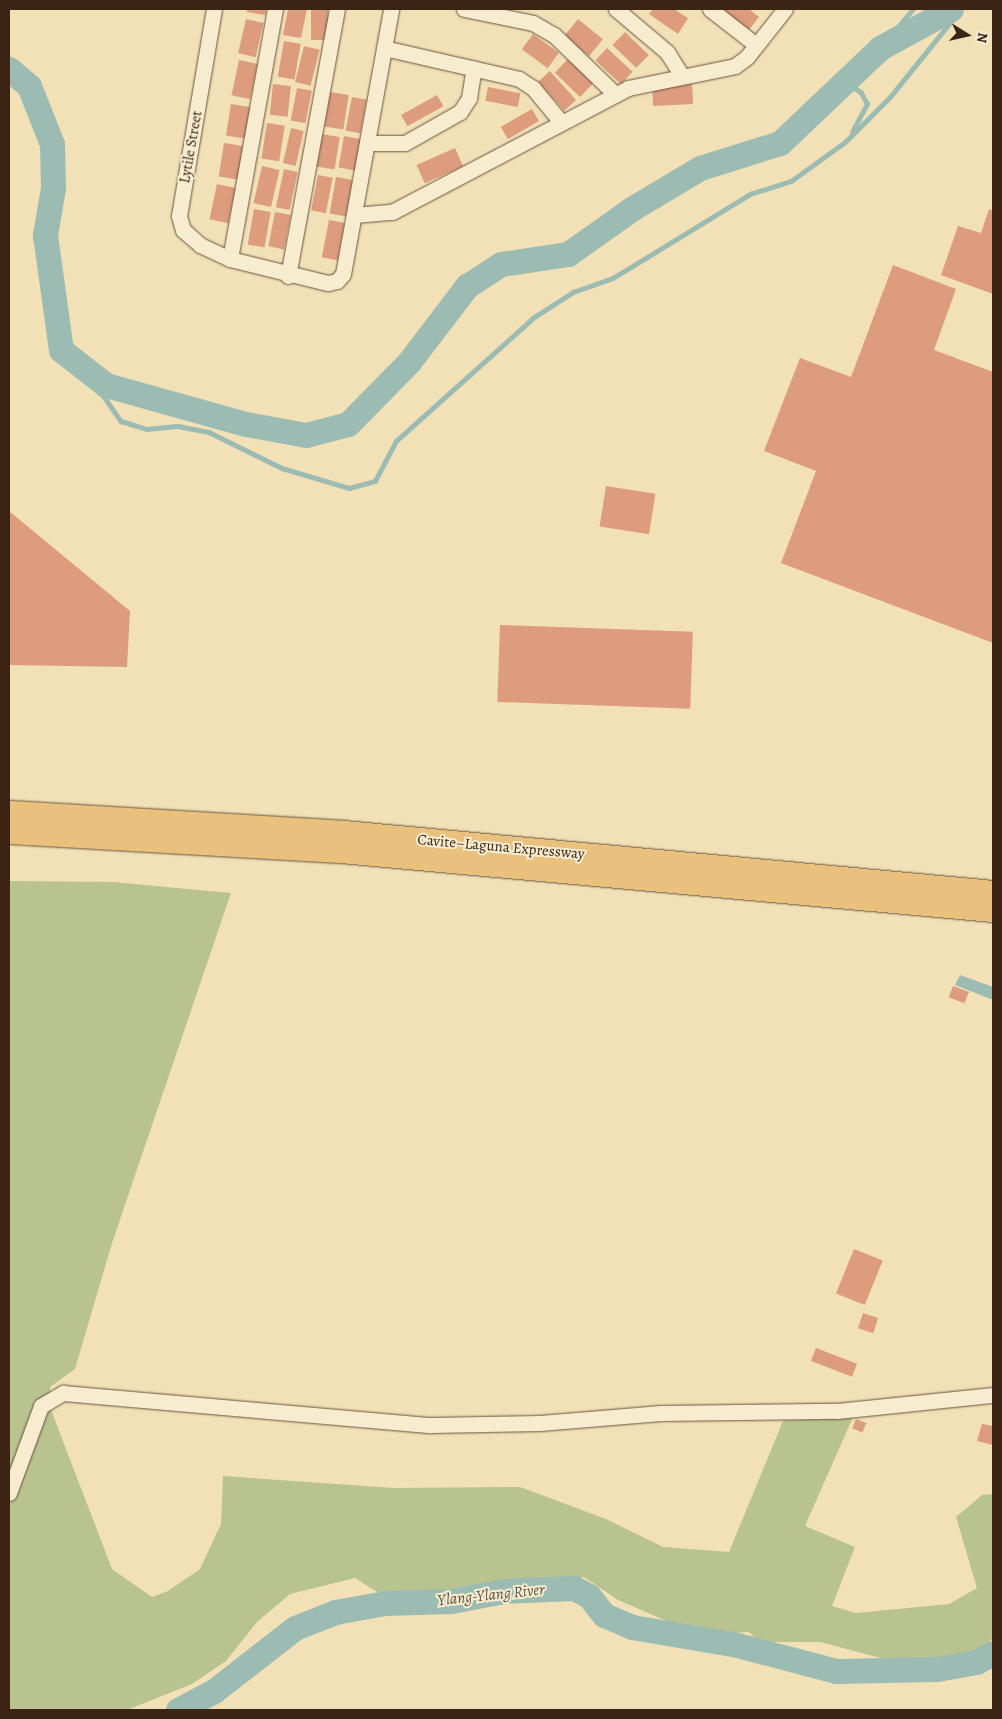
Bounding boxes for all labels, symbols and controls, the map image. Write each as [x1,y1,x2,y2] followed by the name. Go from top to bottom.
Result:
[942,10,992,60] north arrow
[972,31,993,44] text: N
[176,109,206,185] street label: Lytile Street
[417,831,585,863] street label: Cavite–Laguna Expressway
[437,1580,545,1610] water label: Ylang-Ylang River

